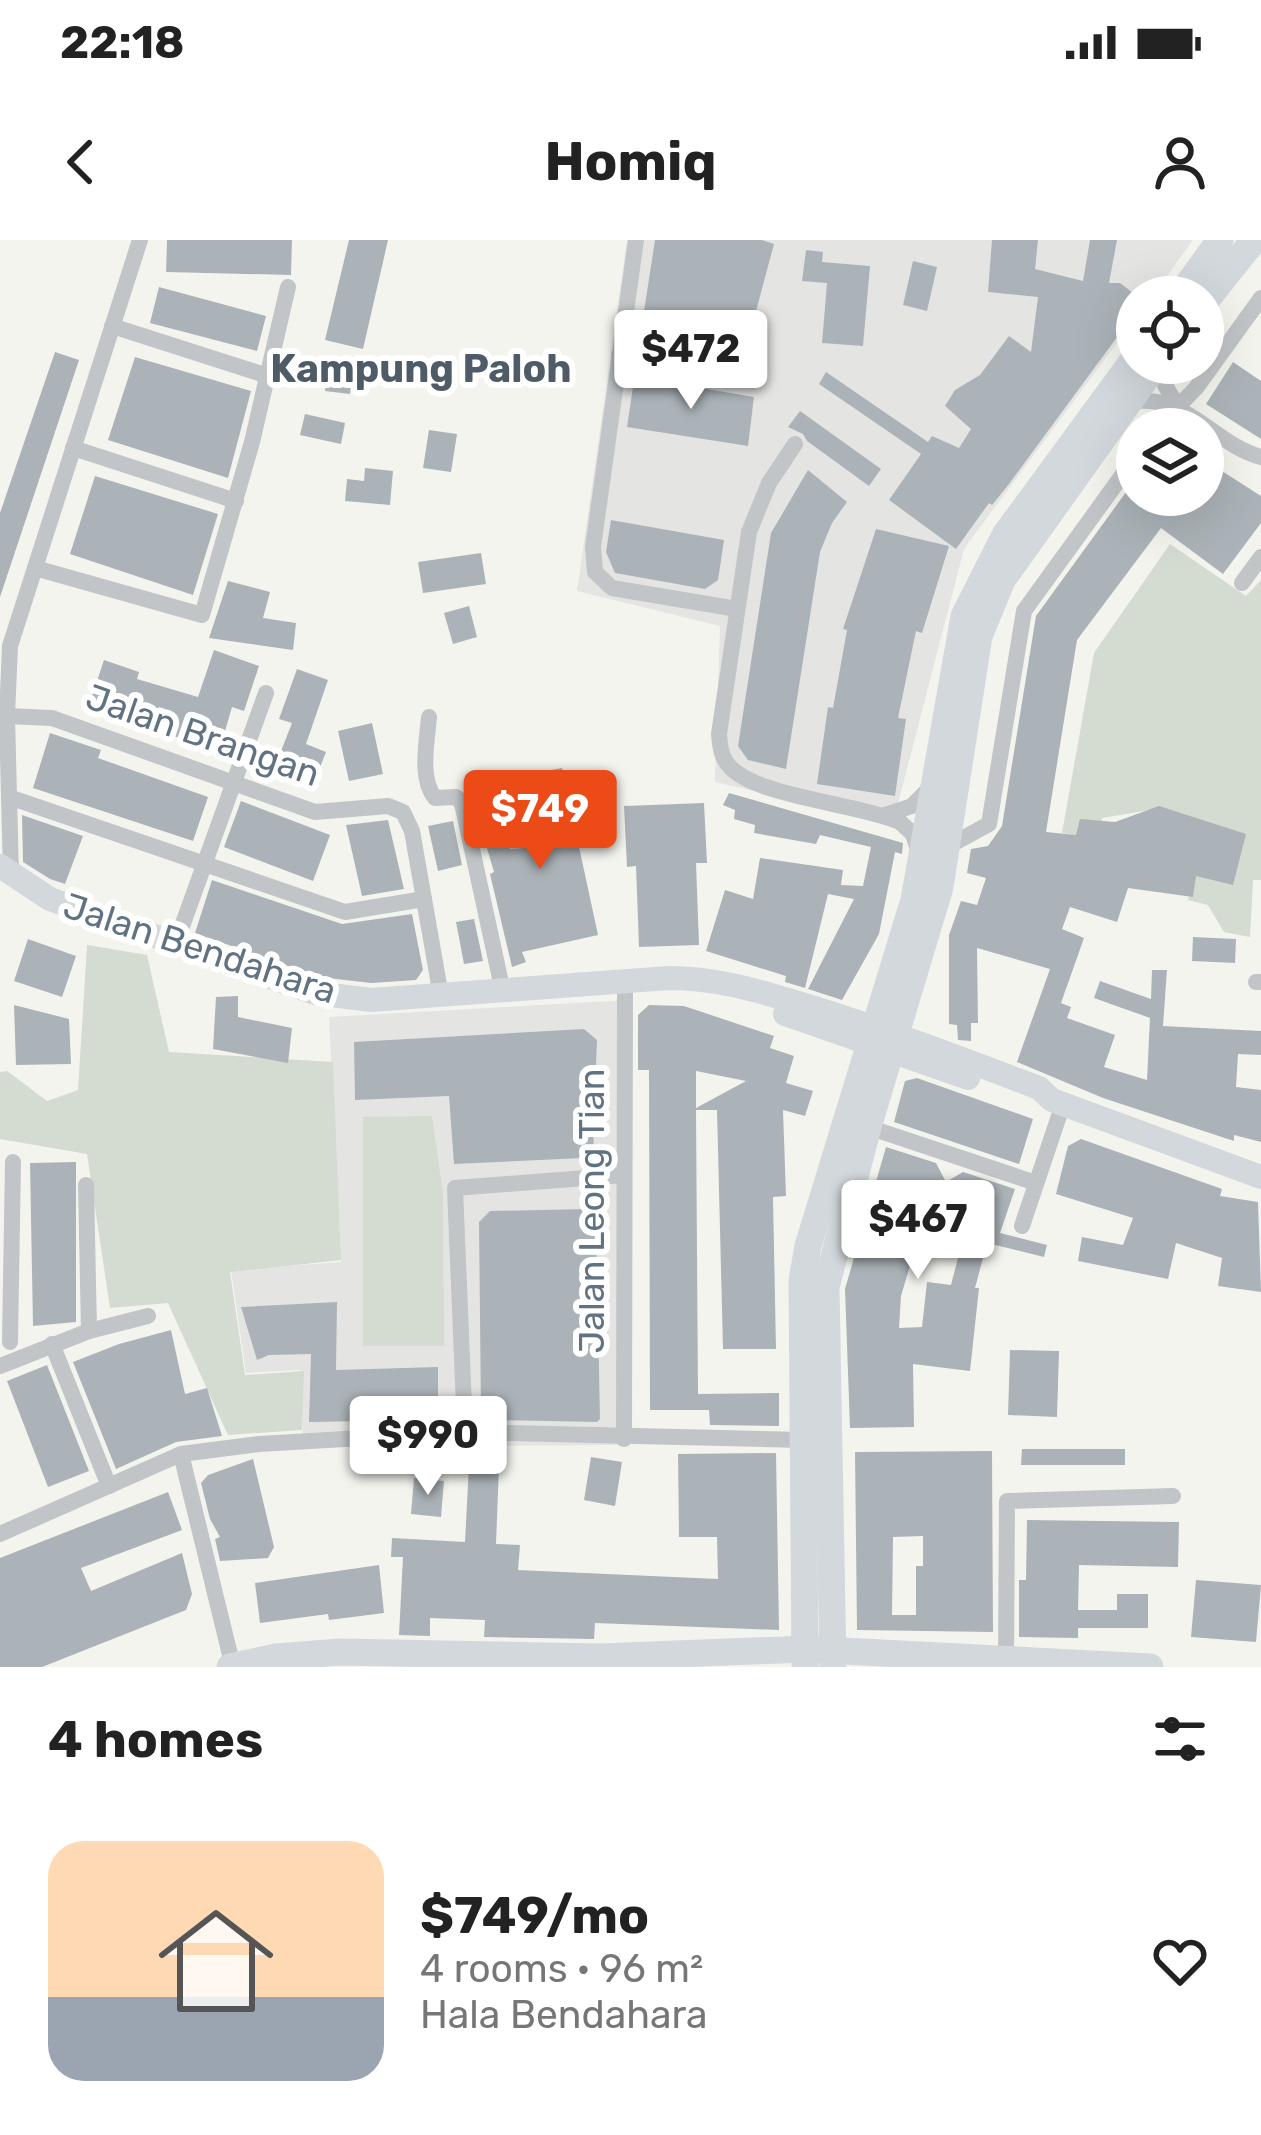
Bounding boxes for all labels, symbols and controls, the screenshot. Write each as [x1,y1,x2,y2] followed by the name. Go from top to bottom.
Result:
[60,16,184,69] text: 22:18
[48,129,114,195] icon: back
[1147,129,1213,195] icon: person
[544,130,717,194] text: Homiq
[1116,276,1224,516] map controls
[1116,276,1224,384] button: locate
[620,310,762,412] pin: $472
[641,326,741,372] text: $472
[270,346,572,392] district label: Kampung Paloh
[1116,408,1224,516] button: layers
[81,675,325,795] street label: Jalan Brangan
[469,770,611,872] pin: $749
[491,786,589,832] text: $749
[58,884,342,1012] street label: Jalan Bendahara
[570,1069,613,1353] street label: Jalan Leong Tian
[847,1180,989,1282] pin: $467
[868,1196,968,1242] text: $467
[357,1396,499,1498] pin: $990
[377,1412,479,1458] text: $990
[1147,1706,1213,1772] icon: filters
[48,1709,263,1770] text: 4 homes
[420,1885,649,1946] text: $749/mo
[144,1889,288,2033] icon: home
[1147,1928,1213,1994] icon: heart
[420,1946,703,1992] text: 4 rooms · 96 m²
[420,1992,708,2038] text: Hala Bendahara

